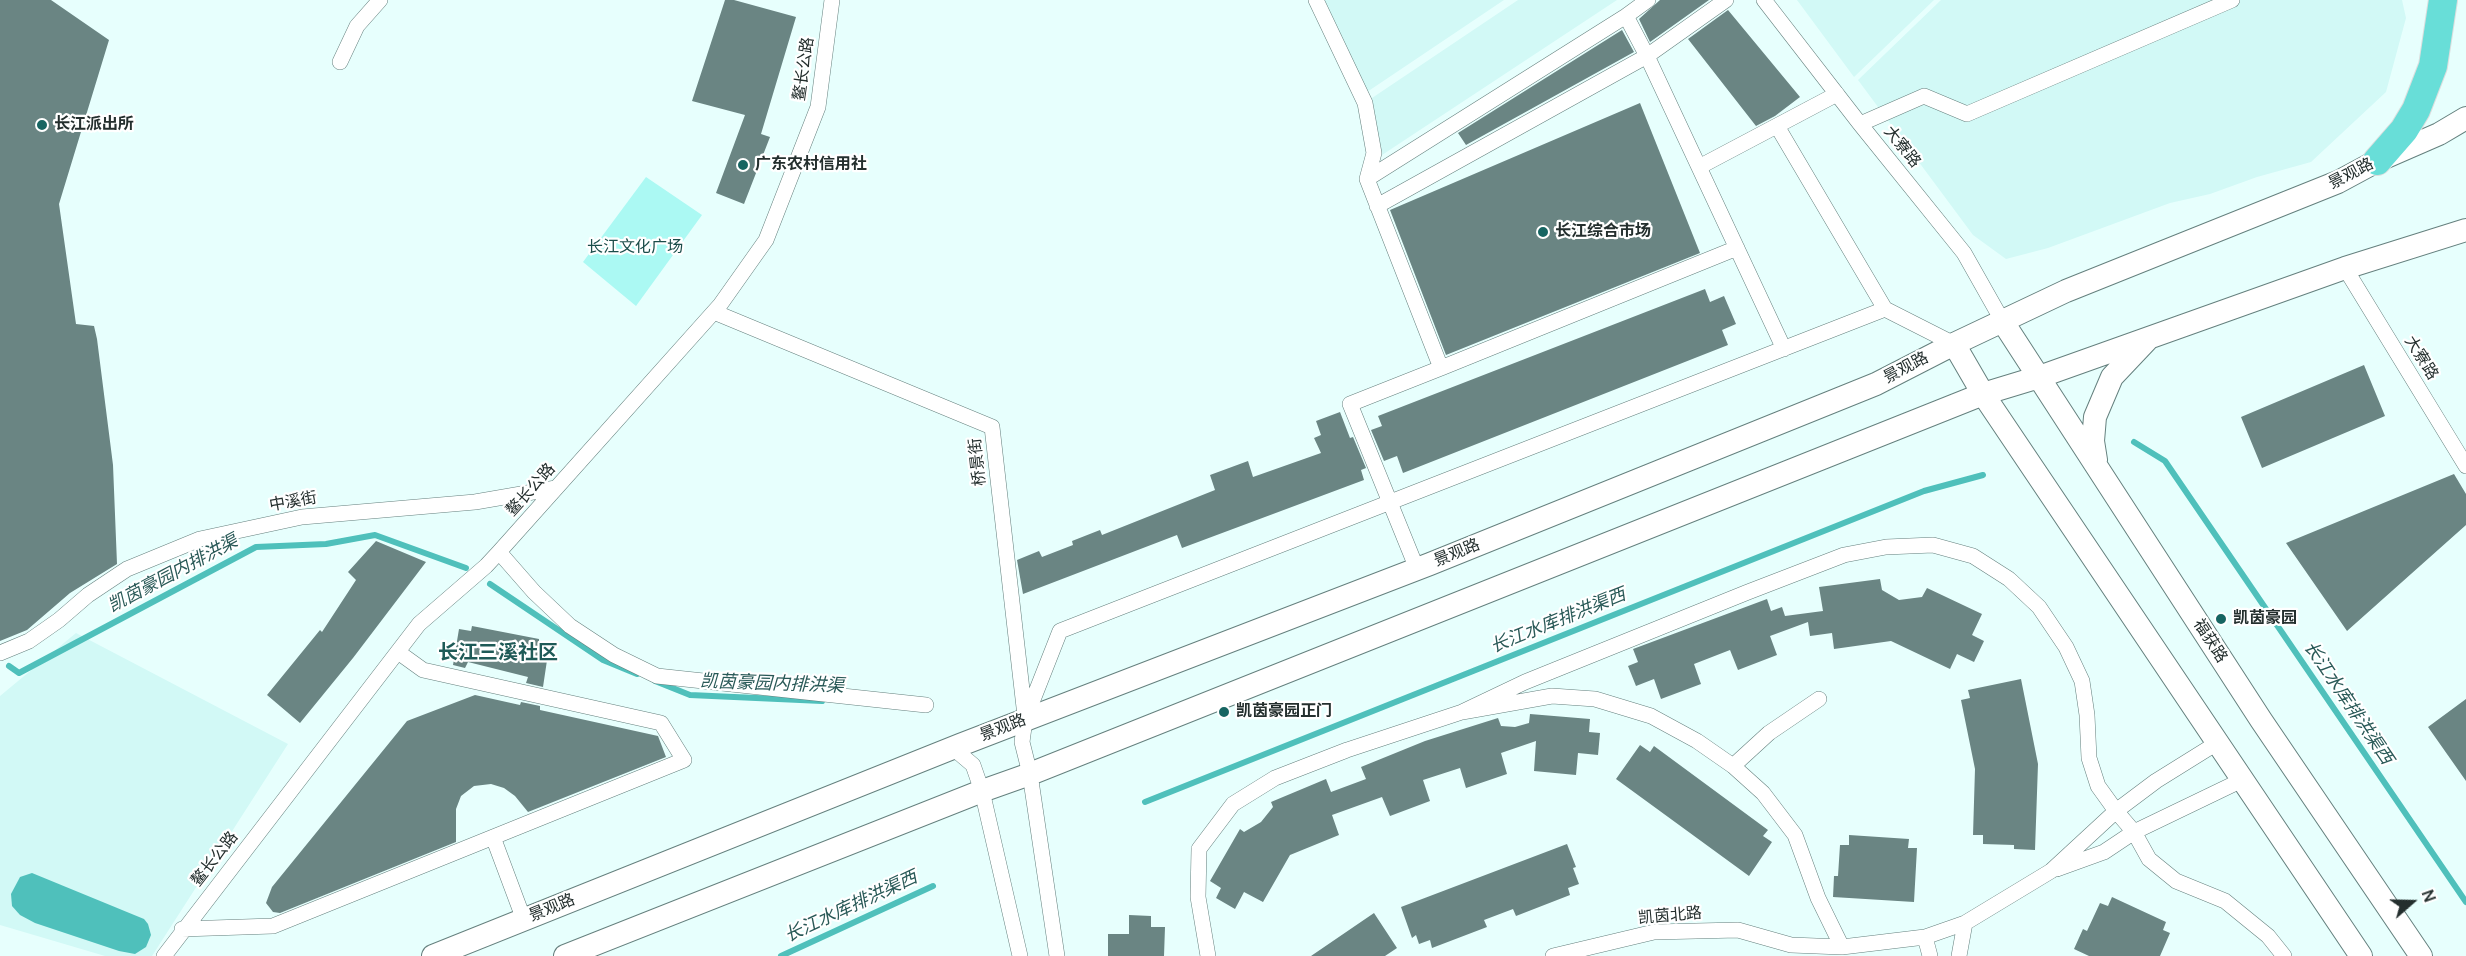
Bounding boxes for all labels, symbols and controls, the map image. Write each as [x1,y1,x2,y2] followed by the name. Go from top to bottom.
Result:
[790,36,818,102] street label: 鳌长公路
[54,115,134,135] place label: 长江派出所
[35,118,49,132] marker: 长江派出所
[1879,122,1925,172] street label: 大寮路
[755,155,867,175] place label: 广东农村信用社
[2325,155,2377,193] street label: 景观路
[736,158,750,172] marker: 广东农村信用社
[1555,222,1651,242] place label: 长江综合市场
[1536,225,1550,239] marker: 长江综合市场
[587,238,683,258] park label: 长江文化广场
[2400,333,2442,383] street label: 大寮路
[1880,348,1932,388] street label: 景观路
[966,437,990,487] street label: 桥景街
[502,460,560,520] street label: 鳌长公路
[268,488,318,516] street label: 中溪街
[104,531,242,617] water label: 凯茵豪园内排洪渠
[1431,535,1483,571] street label: 景观路
[1487,584,1629,658] water label: 长江水库排洪渠西
[2233,609,2297,629] place label: 凯茵豪园
[2214,612,2228,626] marker: 凯茵豪园
[2189,616,2231,666] street label: 福获路
[2299,637,2397,769] water label: 长江水库排洪渠西
[438,641,558,665] district label: 长江三溪社区
[700,671,844,697] water label: 凯茵豪园内排洪渠
[1236,702,1332,722] place label: 凯茵豪园正门
[1217,705,1231,719] marker: 凯茵豪园正门
[977,710,1029,746] street label: 景观路
[188,828,242,890] street label: 鳌长公路
[781,867,921,947] water label: 长江水库排洪渠西
[2382,872,2442,932] north arrow
[2417,887,2441,905] text: N
[526,890,578,926] street label: 景观路
[1637,904,1703,928] street label: 凯茵北路

